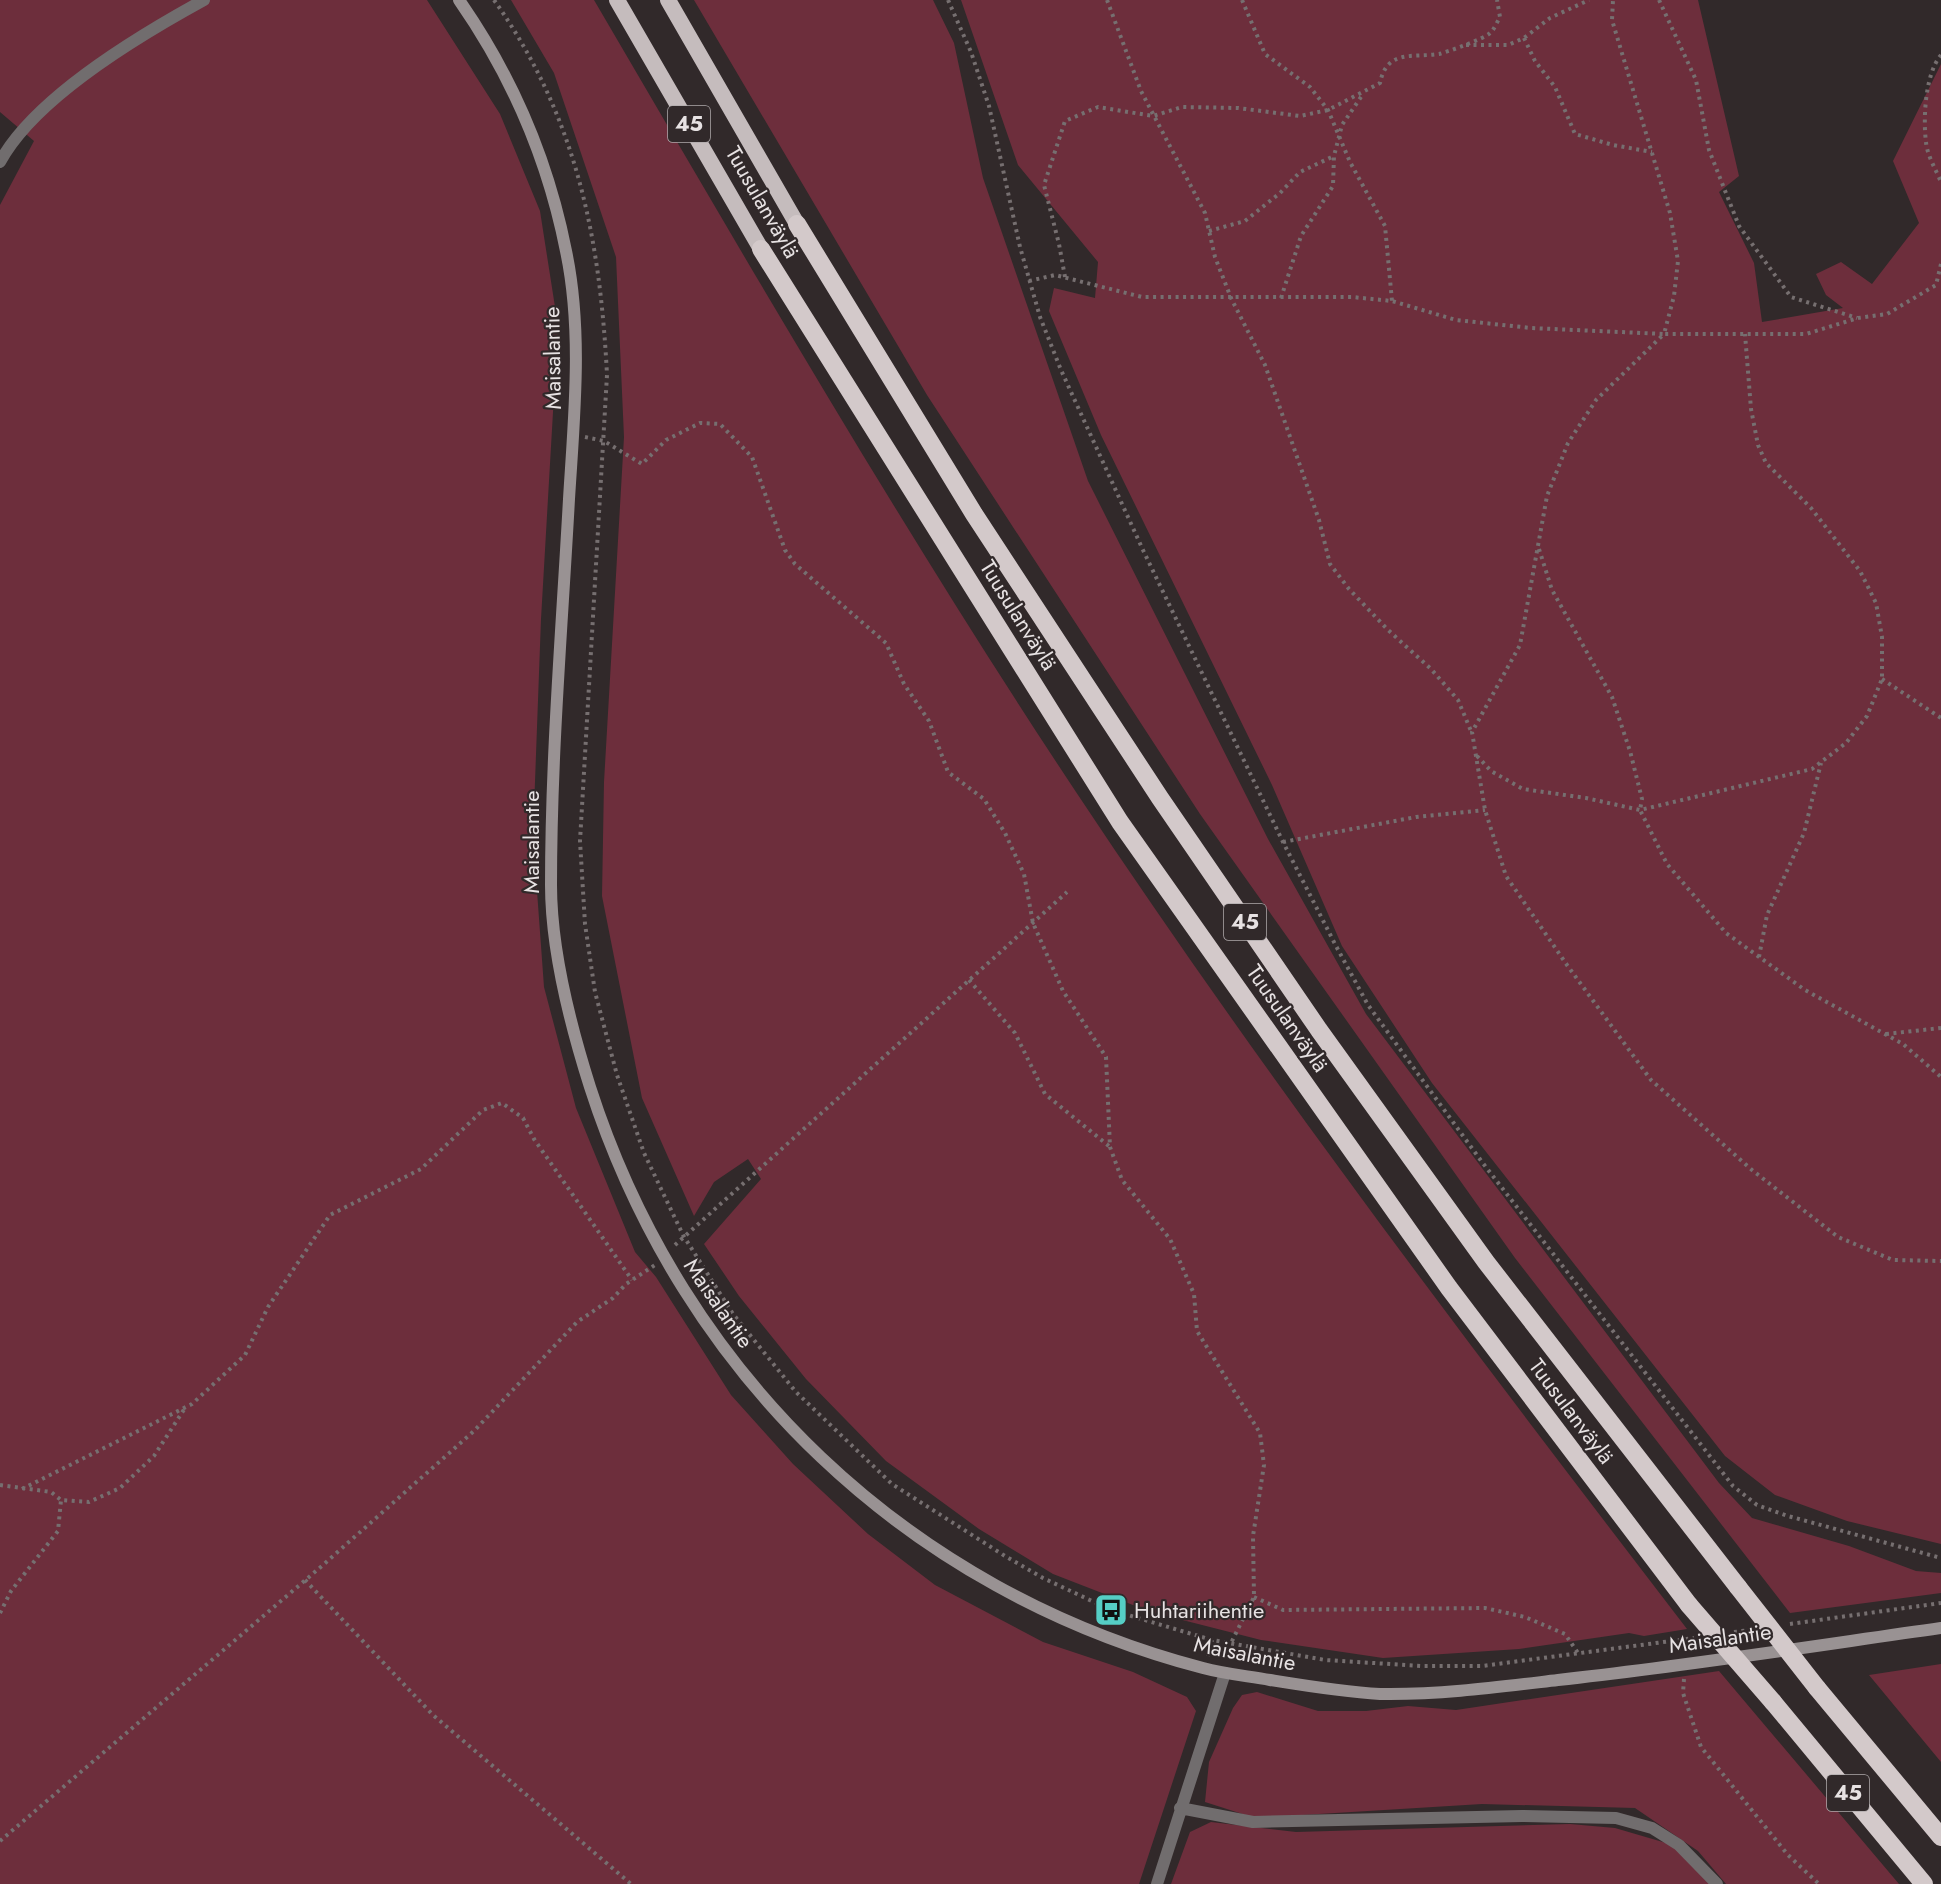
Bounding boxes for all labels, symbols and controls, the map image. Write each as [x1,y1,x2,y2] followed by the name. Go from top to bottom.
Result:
[668,106,710,142] road number: 45
[718,140,808,264] street label: Tuusulanväylä
[535,306,569,410] street label: Maisalantie
[972,554,1066,676] street label: Tuusulanväylä
[515,790,547,894] street label: Maisalantie
[1224,904,1266,940] road number: 45
[1239,958,1337,1078] street label: Tuusulanväylä
[676,1252,762,1354] street label: Maisalantie
[1522,1352,1622,1470] street label: Tuusulanväylä
[1093,1592,1129,1628] bus stop icon: Huhtariihentie
[1134,1594,1264,1626] place label: Huhtariihentie
[1667,1615,1773,1661] street label: Maisalantie
[1191,1627,1299,1679] street label: Maisalantie
[1827,1775,1869,1811] road number: 45

